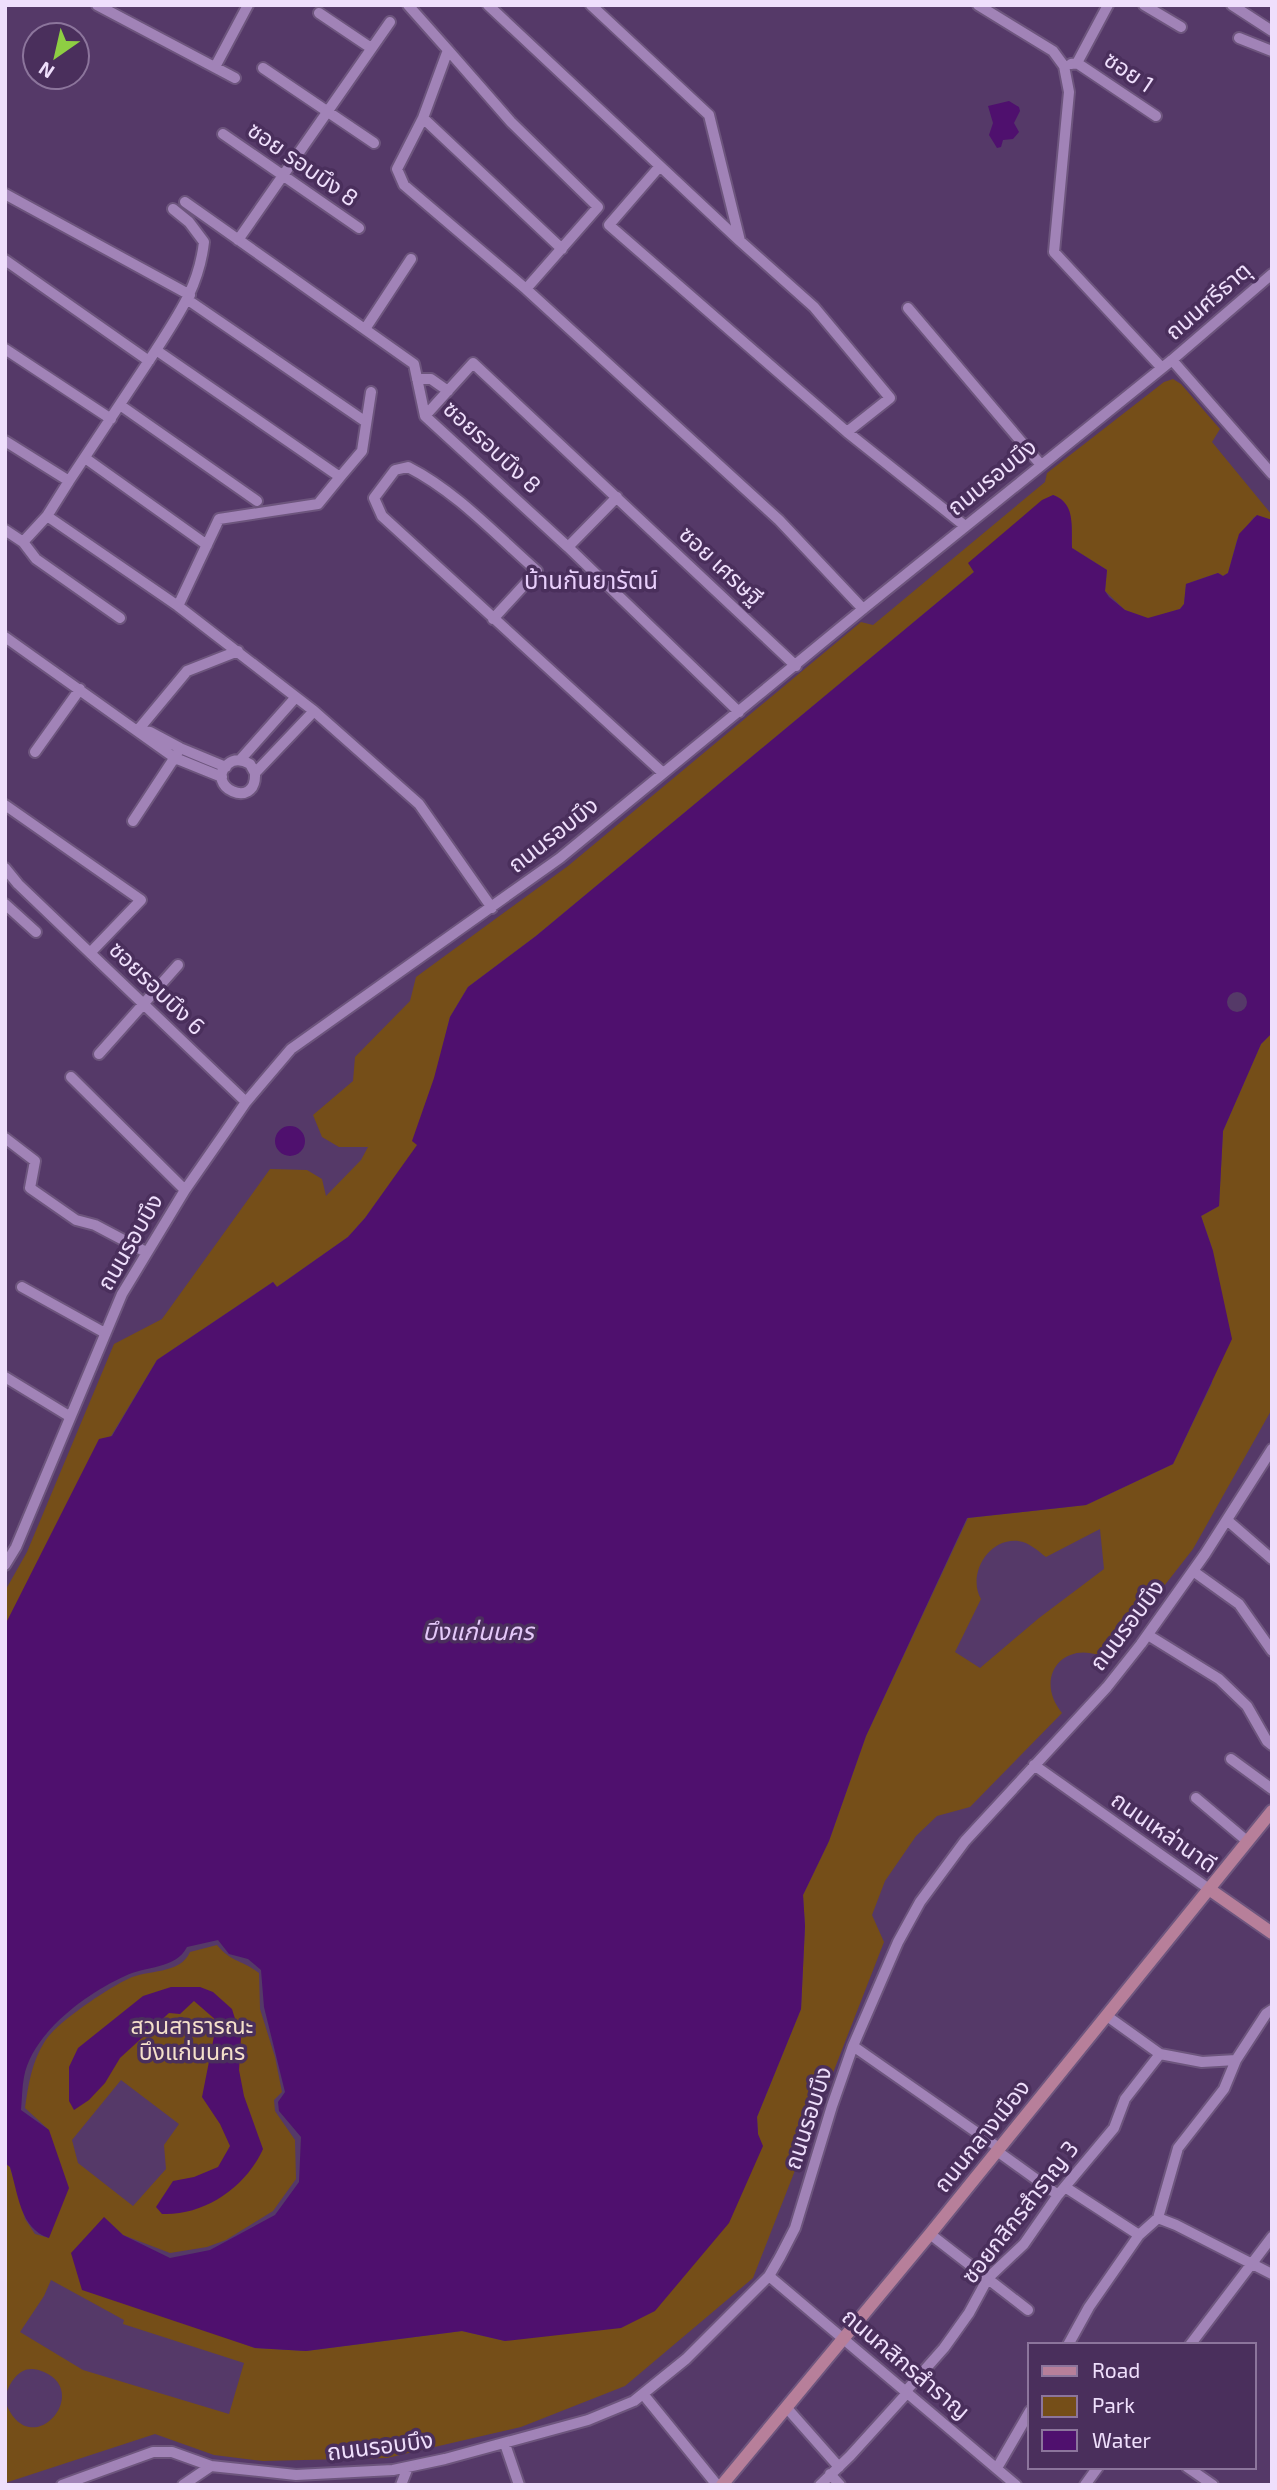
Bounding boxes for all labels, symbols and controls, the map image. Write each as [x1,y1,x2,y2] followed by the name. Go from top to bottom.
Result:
[21,21,91,91] north arrow
[1099,44,1160,98] street label: ซอย 1
[34,57,58,84] text: N
[243,115,364,211] street label: ซอย รอบบึง 8
[1159,255,1257,346] street label: ถนนศรีธาตุ
[438,394,547,499] street label: ซอยรอบบึง 8
[941,432,1042,521] street label: ถนนรอบบึง
[674,519,769,611] street label: ซอย เศรษฐี
[524,565,658,594] district label: บ้านกันยารัตน์
[502,790,603,878] street label: ถนนรอบบึง
[104,935,211,1040] street label: ซอยรอบบึง 6
[90,1188,168,1295] street label: ถนนรอบบึง
[1083,1573,1169,1675] street label: ถนนรอบบึง
[422,1616,536,1645] water label: บึงแก่นนคร
[1106,1785,1223,1878] street label: ถนนเหล่านาดี
[131,2011,253,2065] park label: สวนสาธารณะ บึงแก่นนคร
[777,2063,837,2173] street label: ถนนรอบบึง
[927,2073,1035,2197] street label: ถนนกลางเมือง
[955,2134,1084,2288] street label: ซอยกสิกรสำราญ 3
[837,2302,976,2425] street label: ถนนกสิกรสำราญ
[1028,2343,1256,2469] legend
[1092,2357,1140,2382] text: Road
[1092,2392,1135,2417] text: Park
[325,2425,434,2465] street label: ถนนรอบบึง
[1092,2427,1151,2452] text: Water

